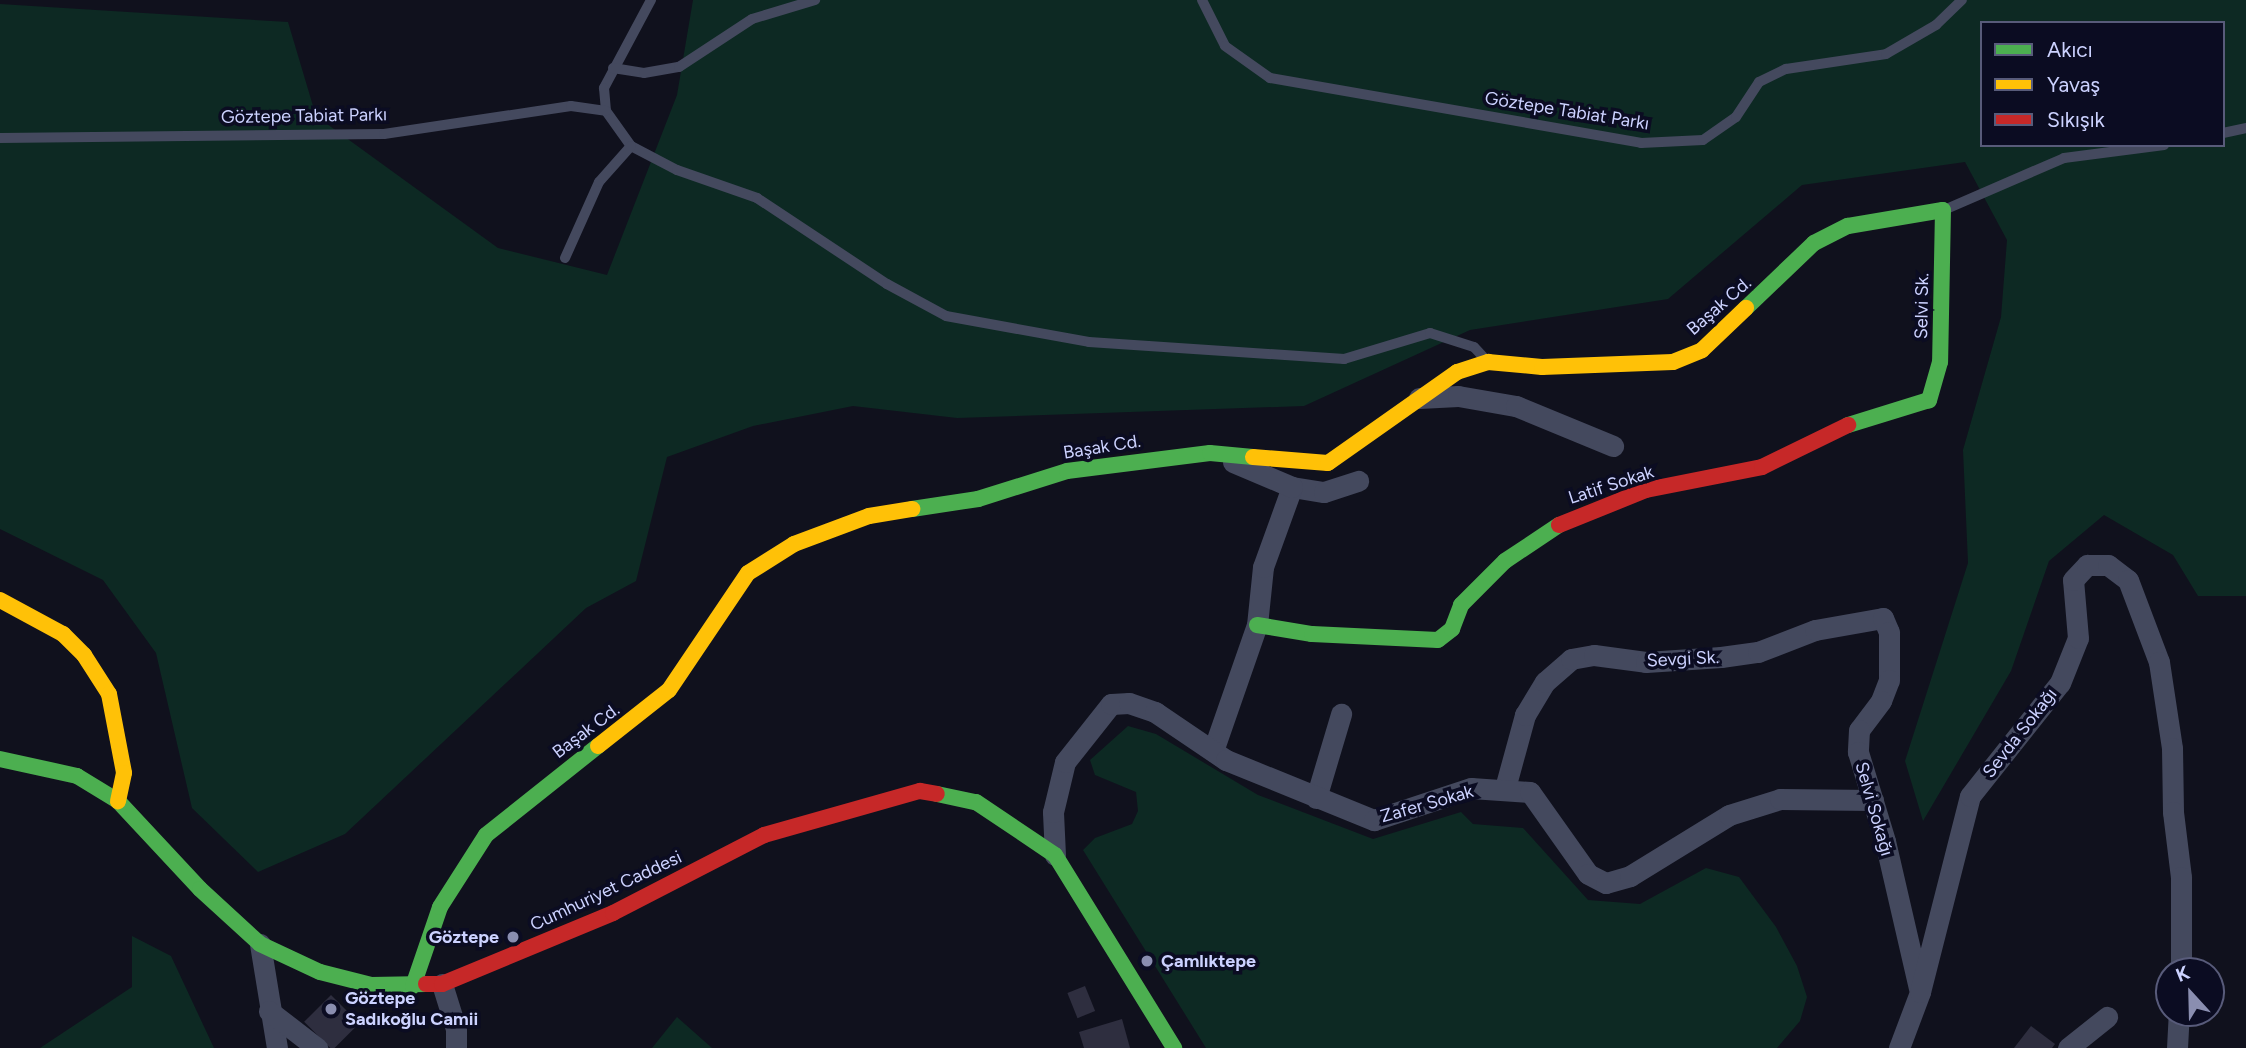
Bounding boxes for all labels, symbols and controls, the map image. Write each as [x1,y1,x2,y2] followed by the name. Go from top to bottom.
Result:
[1980,21,2225,147] legend
[2047,37,2093,62] text: Akıcı
[2047,72,2100,97] text: Yavaş
[1483,87,1651,135] street label: Göztepe Tabiat Parkı
[221,104,387,128] street label: Göztepe Tabiat Parkı
[2047,107,2105,132] text: Sıkışık
[1682,272,1756,340] street label: Başak Cd.
[1911,273,1933,339] street label: Selvi Sk.
[1062,430,1142,464] street label: Başak Cd.
[1566,461,1656,509] street label: Latif Sokak
[1646,646,1720,672] street label: Sevgi Sk.
[1978,684,2062,782] street label: Sevda Sokağı
[548,699,624,763] street label: Başak Cd.
[1850,760,1898,858] street label: Selvi Sokağı
[1378,780,1476,828] street label: Zafer Sokak
[527,846,685,936] street label: Cumhuriyet Caddesi
[429,926,499,948] place label: Göztepe
[505,929,521,945] marker: Göztepe
[1161,950,1256,972] place label: Çamlıktepe
[1139,953,1155,969] marker: Çamlıktepe
[2155,957,2225,1027] north arrow
[2173,961,2193,987] text: K
[345,988,478,1030] place label: Göztepe Sadıkoğlu Camii
[323,1001,339,1017] marker: Göztepe Sadıkoğlu Camii

